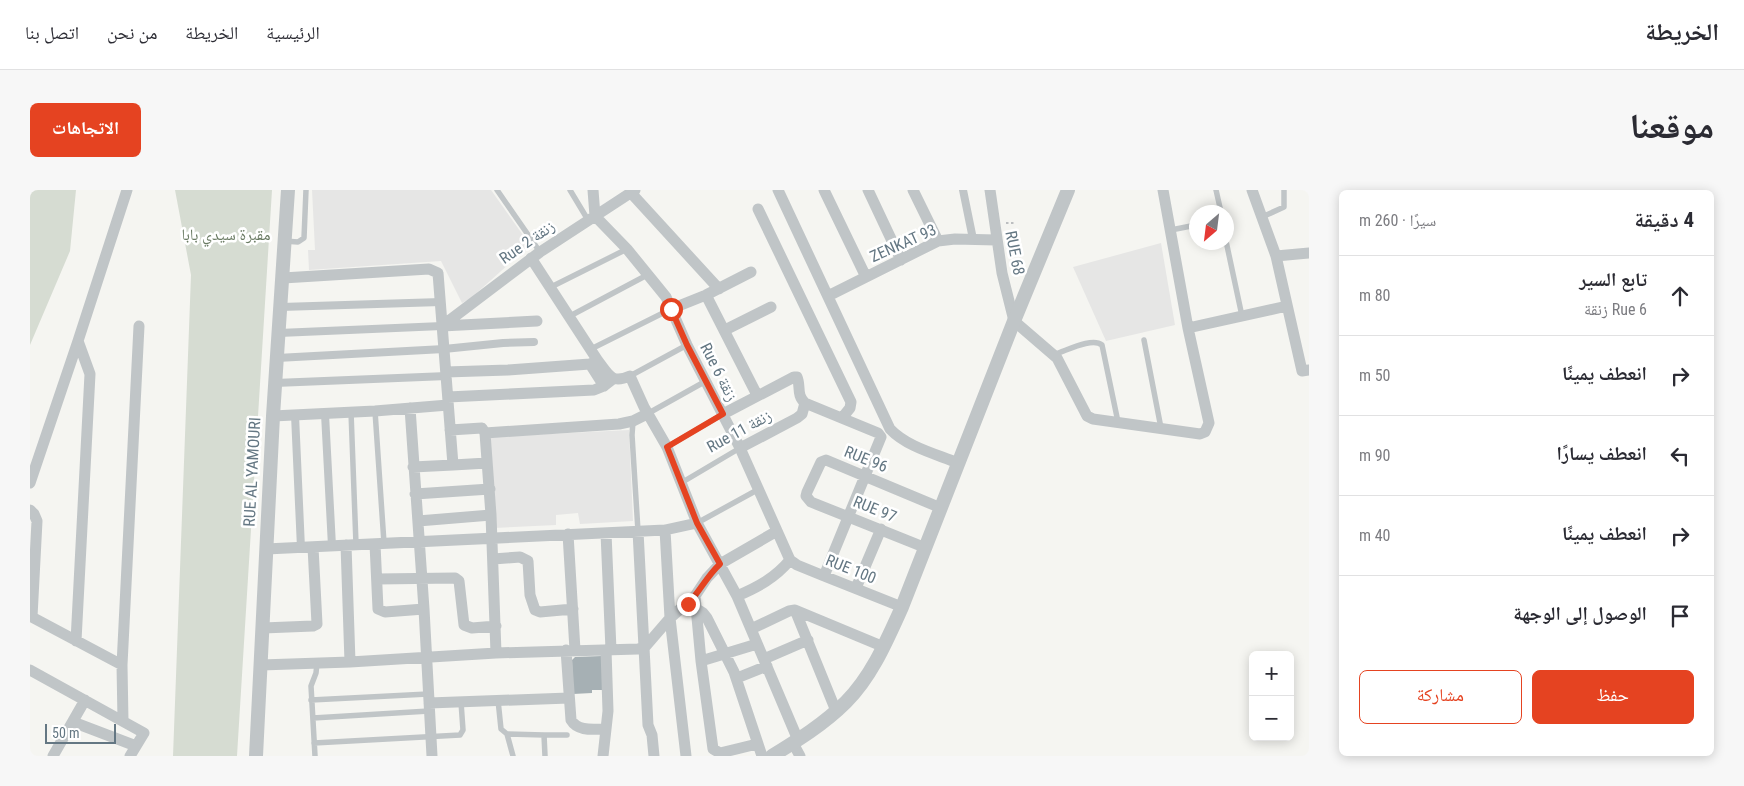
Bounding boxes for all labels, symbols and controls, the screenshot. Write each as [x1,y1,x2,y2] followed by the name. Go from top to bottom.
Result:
[1645,18,1719,46] text: الخريطة
[25,22,79,43] text: اتصل بنا
[107,22,157,43] text: من نحن
[185,22,238,43] text: الخريطة
[266,22,320,43] text: الرئيسية
[30,103,141,157] button: الاتجاهات
[1629,106,1714,147] text: موقعنا
[1189,205,1234,250] north arrow
[1634,208,1694,232] text: 4 دقيقة
[1359,211,1436,230] text: سيرًا · 260 m
[496,216,558,268] street label: Rue 2 زنقة
[867,220,939,266] street label: ZENKAT 93
[181,225,271,247] park label: مقبرة سيدي بابا
[1001,229,1029,277] street label: RUE 68
[1579,268,1647,291] text: تابع السير
[1666,282,1694,310] icon: ahead
[1359,286,1391,305] text: 80 m
[660,298,683,321] route start
[1584,300,1647,319] text: Rue 6 زنقة
[696,340,742,404] street label: Rue 6 زنقة
[1562,362,1647,385] text: انعطف يمينًا
[1666,362,1694,390] icon: right
[1359,366,1391,385] text: 50 m
[703,406,775,456] street label: Rue 11 زنقة
[240,417,264,527] street label: RUE AL YAMOURI
[842,442,890,476] street label: RUE 96
[1556,442,1647,465] text: انعطف يسارًا
[1666,442,1694,470] icon: left
[1359,446,1391,465] text: 90 m
[851,492,899,526] street label: RUE 97
[1562,522,1647,545] text: انعطف يمينًا
[1666,522,1694,550] icon: right
[1359,526,1391,545] text: 40 m
[823,550,879,588] street label: RUE 100
[677,593,700,616] route end
[1513,602,1647,625] text: الوصول إلى الوجهة
[1666,602,1694,630] icon: arrive
[1249,651,1294,741] map controls
[1249,651,1294,696] button: +
[1359,670,1522,724] button: مشاركة
[1532,670,1694,724] button: حفظ
[1249,696,1294,741] button: −
[45,721,116,744] scale bar
[52,725,80,741] text: 50 m

